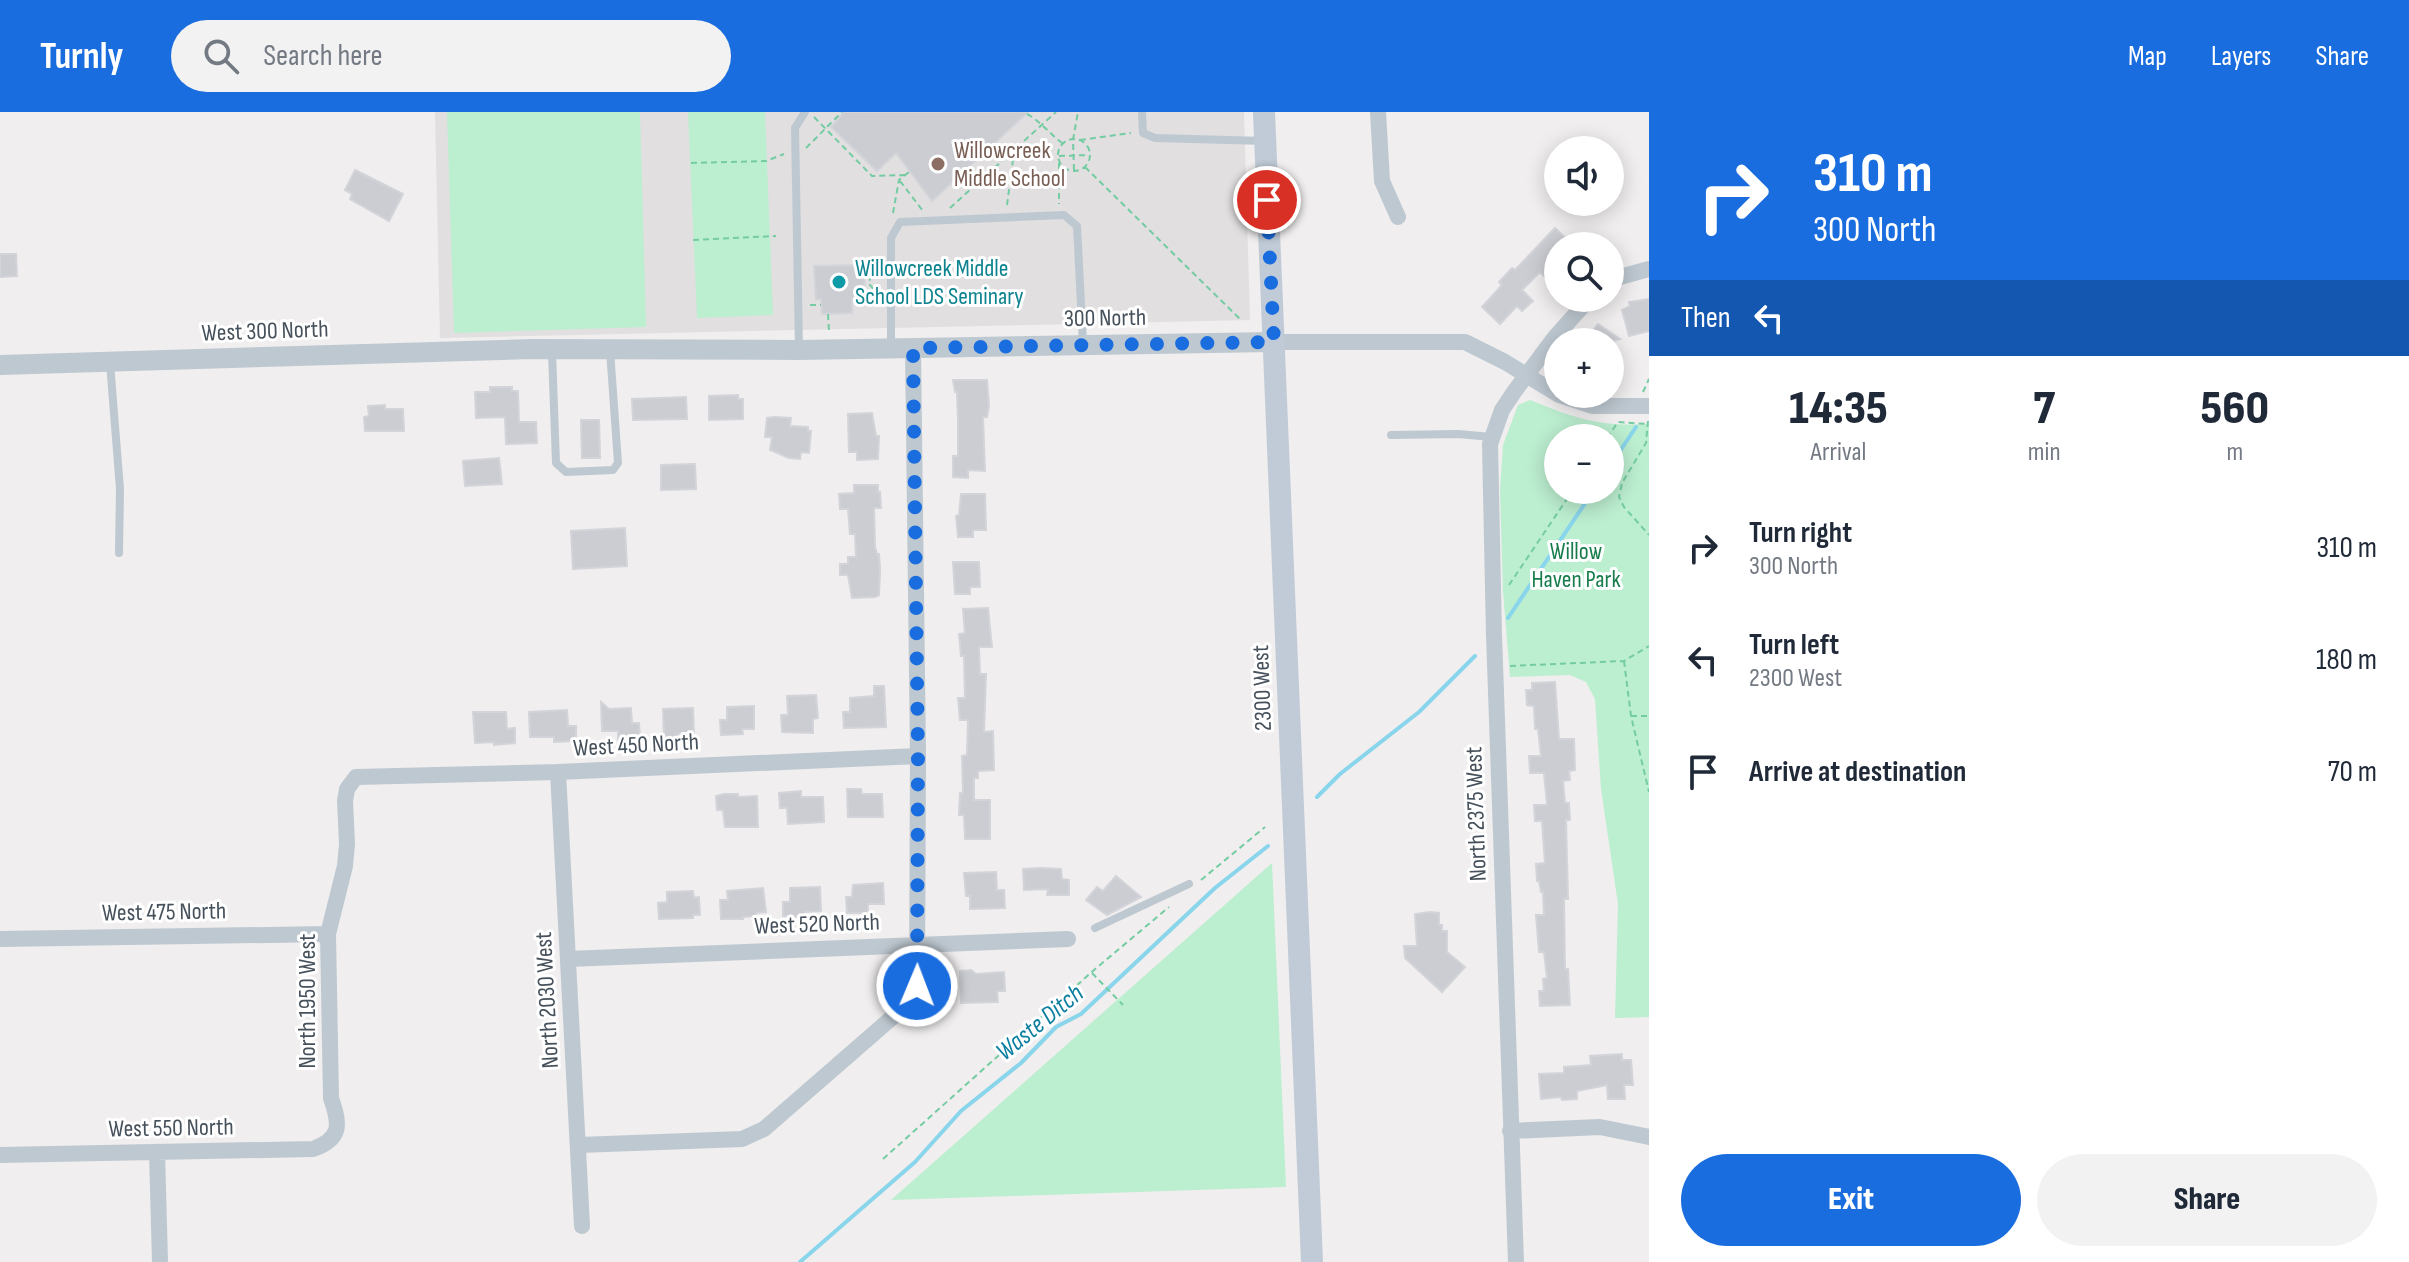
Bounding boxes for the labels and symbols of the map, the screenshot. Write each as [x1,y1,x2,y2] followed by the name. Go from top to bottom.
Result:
[954,136,1065,193] place label: Willowcreek Middle School
[929,155,947,173] marker: Willowcreek Middle School
[1233,166,1301,234] pin
[855,254,1024,311] place label: Willowcreek Middle School LDS Seminary
[830,273,848,291] marker: Willowcreek Middle School LDS Seminary
[1064,303,1146,333] street label: 300 North
[201,314,329,348] street label: West 300 North
[1531,537,1621,594] park label: Willow Haven Park
[1246,645,1278,731] street label: 2300 West
[572,727,700,763] street label: West 450 North
[1459,746,1493,882] street label: North 2375 West
[102,896,226,928] street label: West 475 North
[754,907,880,941] street label: West 520 North
[529,931,565,1069] street label: North 2030 West
[293,934,322,1068] street label: North 1950 West
[875,944,959,1028] position arrow
[990,978,1090,1068] water label: Waste Ditch
[108,1112,234,1144] street label: West 550 North

